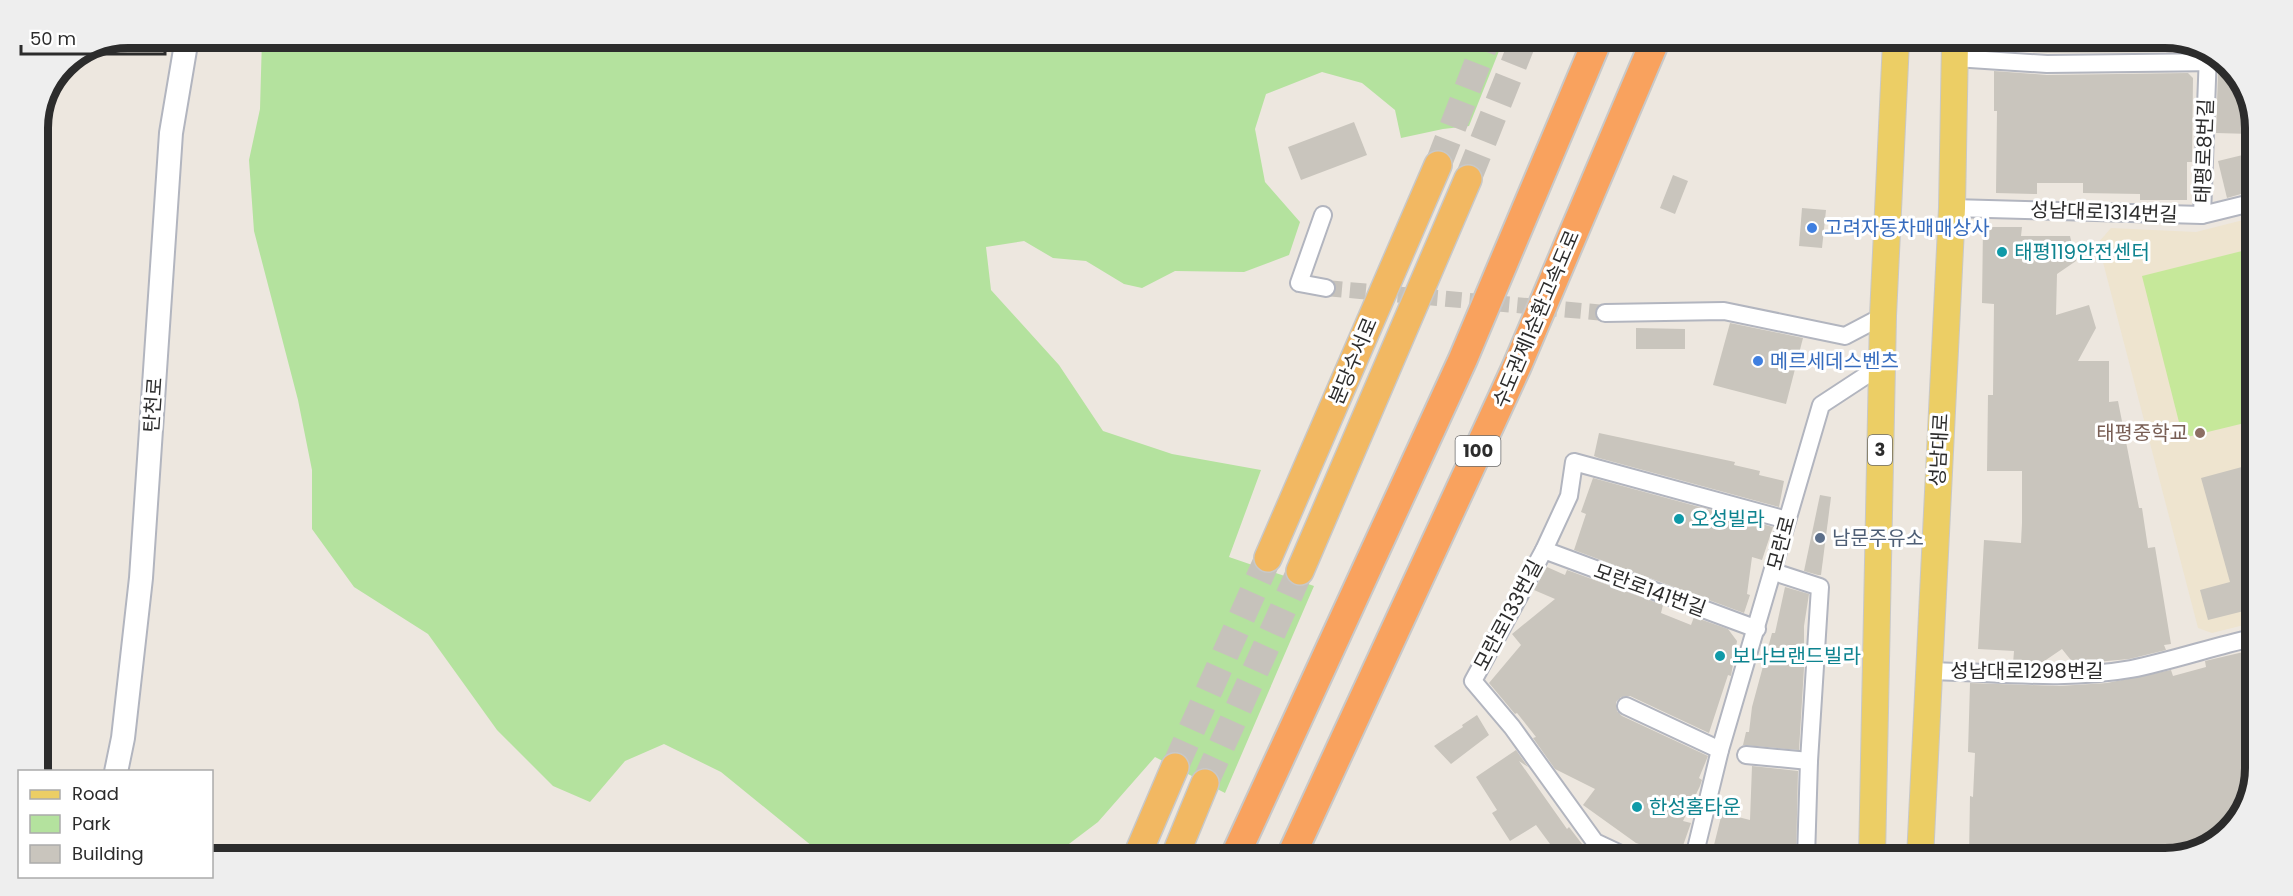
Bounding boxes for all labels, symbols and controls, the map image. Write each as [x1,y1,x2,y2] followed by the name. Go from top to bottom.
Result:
[21,18,165,56] scale bar
[30,26,76,51] text: 50 m
[2188,98,2220,204] street label: 태평로8번길
[2030,195,2178,229] street label: 성남대로1314번길
[1824,214,1990,242] place label: 고려자동차매매상사
[1805,221,1819,235] marker: 고려자동차매매상사
[1486,226,1586,412] street label: 수도권제1순환고속도로
[2014,238,2150,266] place label: 태평119안전센터
[1995,245,2009,259] marker: 태평119안전센터
[1322,313,1384,409] street label: 분당수서로
[1770,347,1899,375] place label: 메르세데스벤츠
[1751,354,1765,368] marker: 메르세데스벤츠
[137,376,169,434] street label: 탄천로
[1923,413,1955,487] street label: 성남대로
[2096,419,2188,447] place label: 태평중학교
[2193,426,2207,440] marker: 태평중학교
[1868,435,1892,465] road number: 3
[1456,436,1500,466] road number: 100
[1691,505,1765,533] place label: 오성빌라
[1672,512,1686,526] marker: 오성빌라
[1760,513,1802,573] street label: 모란로
[1832,524,1924,552] place label: 남문주유소
[1813,531,1827,545] marker: 남문주유소
[1467,555,1549,675] street label: 모란로133번길
[1590,557,1710,623] street label: 모란로141번길
[1732,642,1861,670] place label: 보나브랜드빌라
[1713,649,1727,663] marker: 보나브랜드빌라
[1950,657,2104,685] street label: 성남대로1298번길
[18,770,213,878] legend
[72,781,119,806] text: Road
[1649,793,1741,821] place label: 한성홈타운
[1630,800,1644,814] marker: 한성홈타운
[72,811,111,836] text: Park
[72,841,144,866] text: Building

